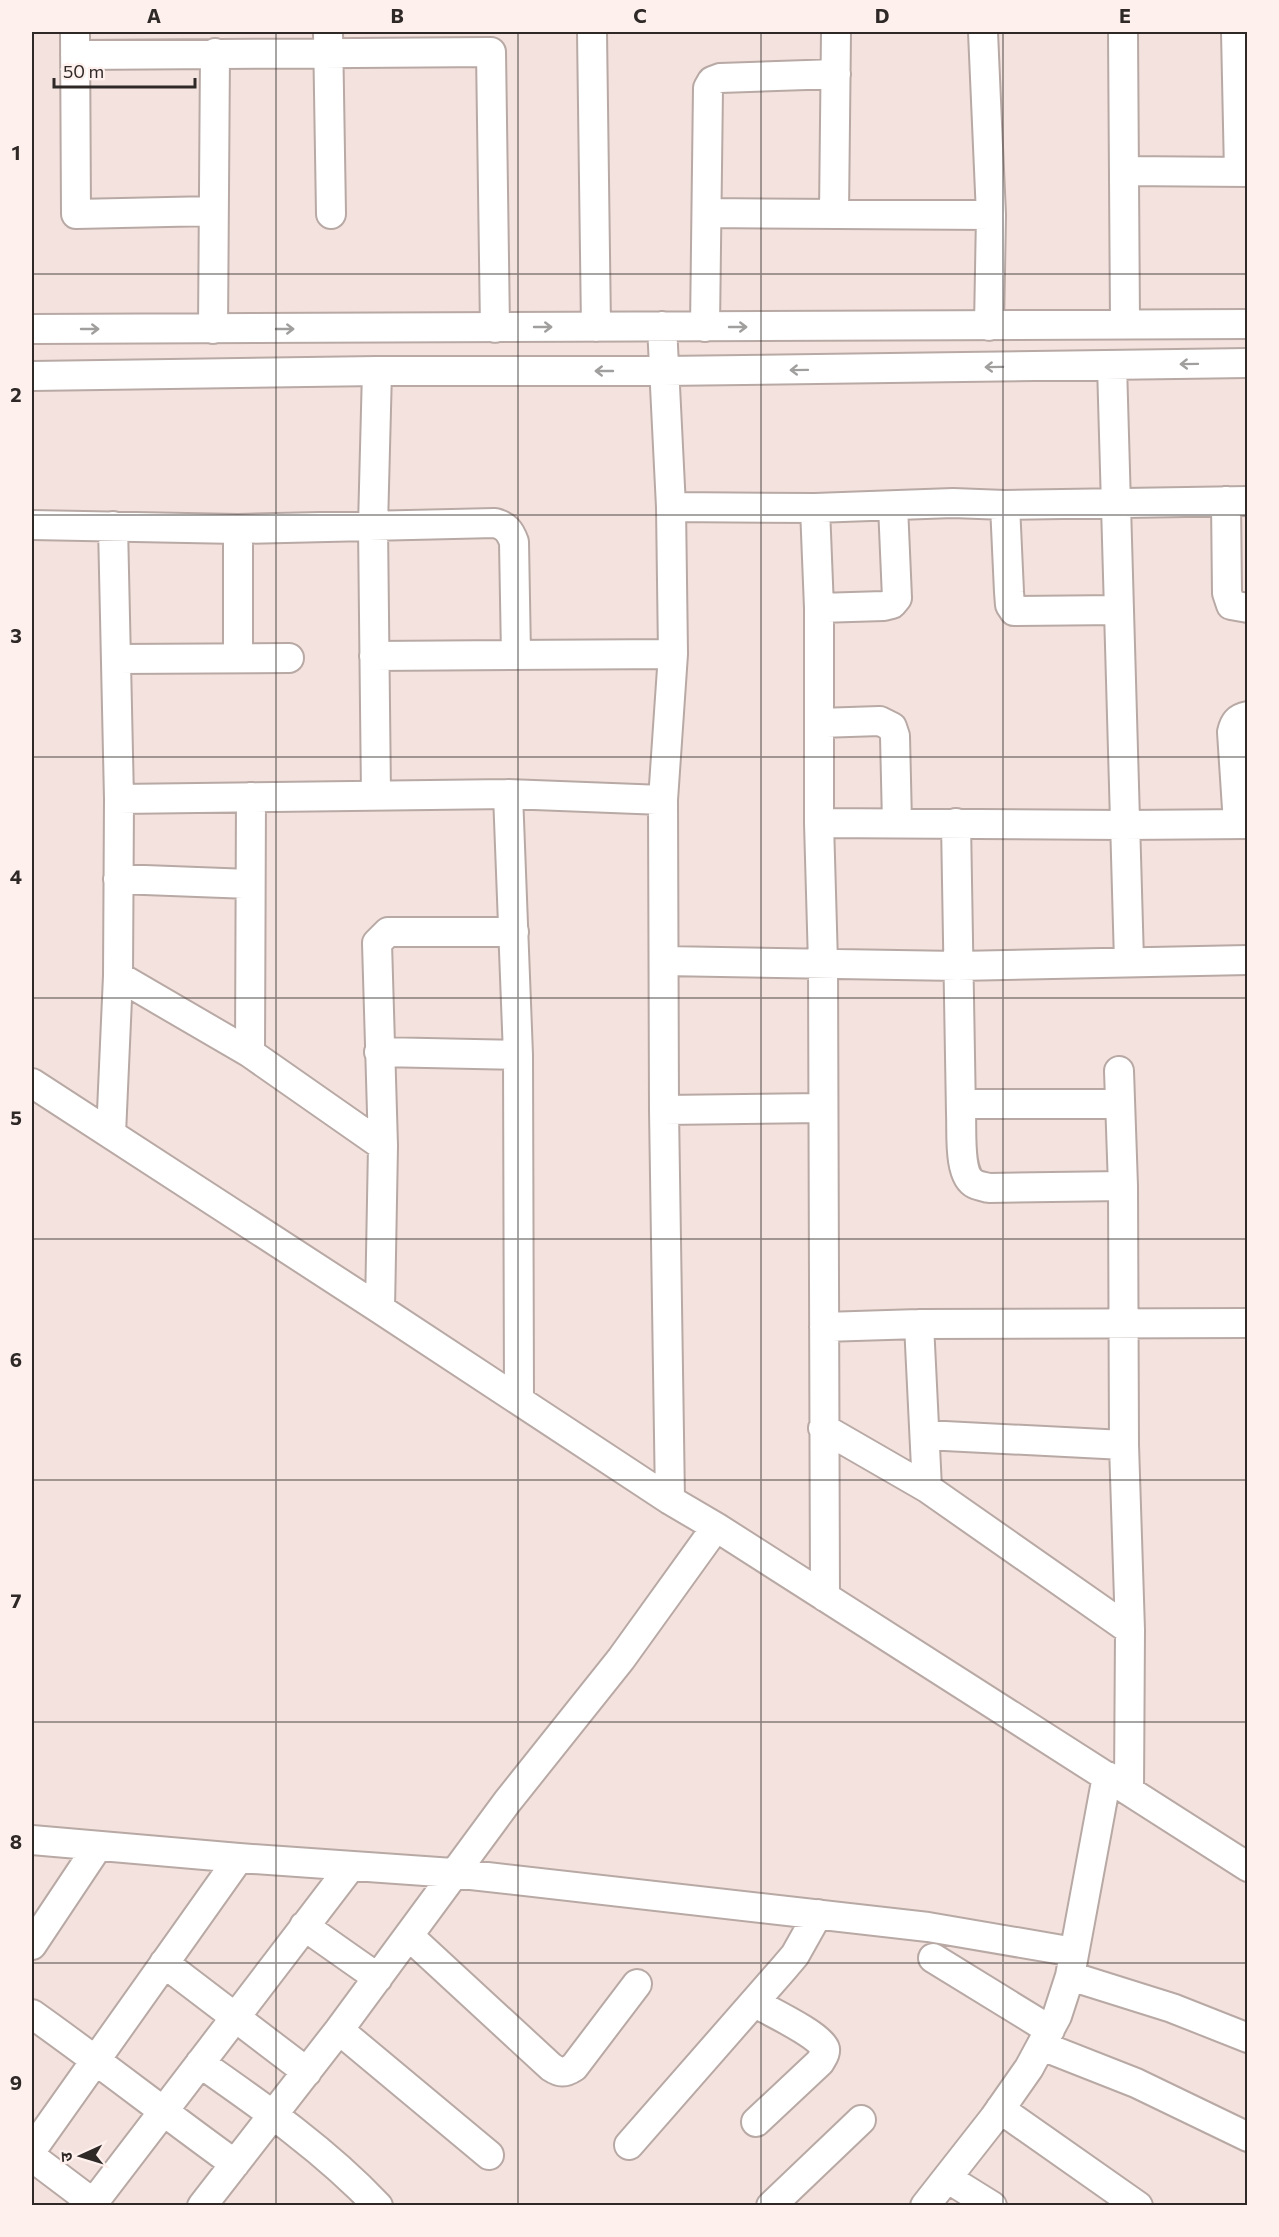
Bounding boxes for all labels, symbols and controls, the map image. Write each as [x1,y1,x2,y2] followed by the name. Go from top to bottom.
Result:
[147,3,161,27] text: A
[390,3,404,27] text: B
[633,3,647,27] text: C
[875,3,889,27] text: D
[1119,3,1131,27] text: E
[54,51,195,89] scale bar
[63,60,104,82] text: 50 m
[11,140,21,164] text: 1
[532,321,552,333] one-way arrow
[727,321,747,333] one-way arrow
[79,323,99,335] one-way arrow
[274,323,294,335] one-way arrow
[1180,358,1200,370] one-way arrow
[985,361,1005,373] one-way arrow
[790,364,810,375] one-way arrow
[595,365,615,377] one-way arrow
[10,382,22,406] text: 2
[10,623,22,647] text: 3
[10,864,22,888] text: 4
[10,1105,22,1129] text: 5
[10,1347,22,1371] text: 6
[11,1588,22,1612] text: 7
[10,1829,22,1853] text: 8
[10,2070,22,2094] text: 9
[51,2126,111,2186] north arrow
[56,2151,75,2162] text: उ

